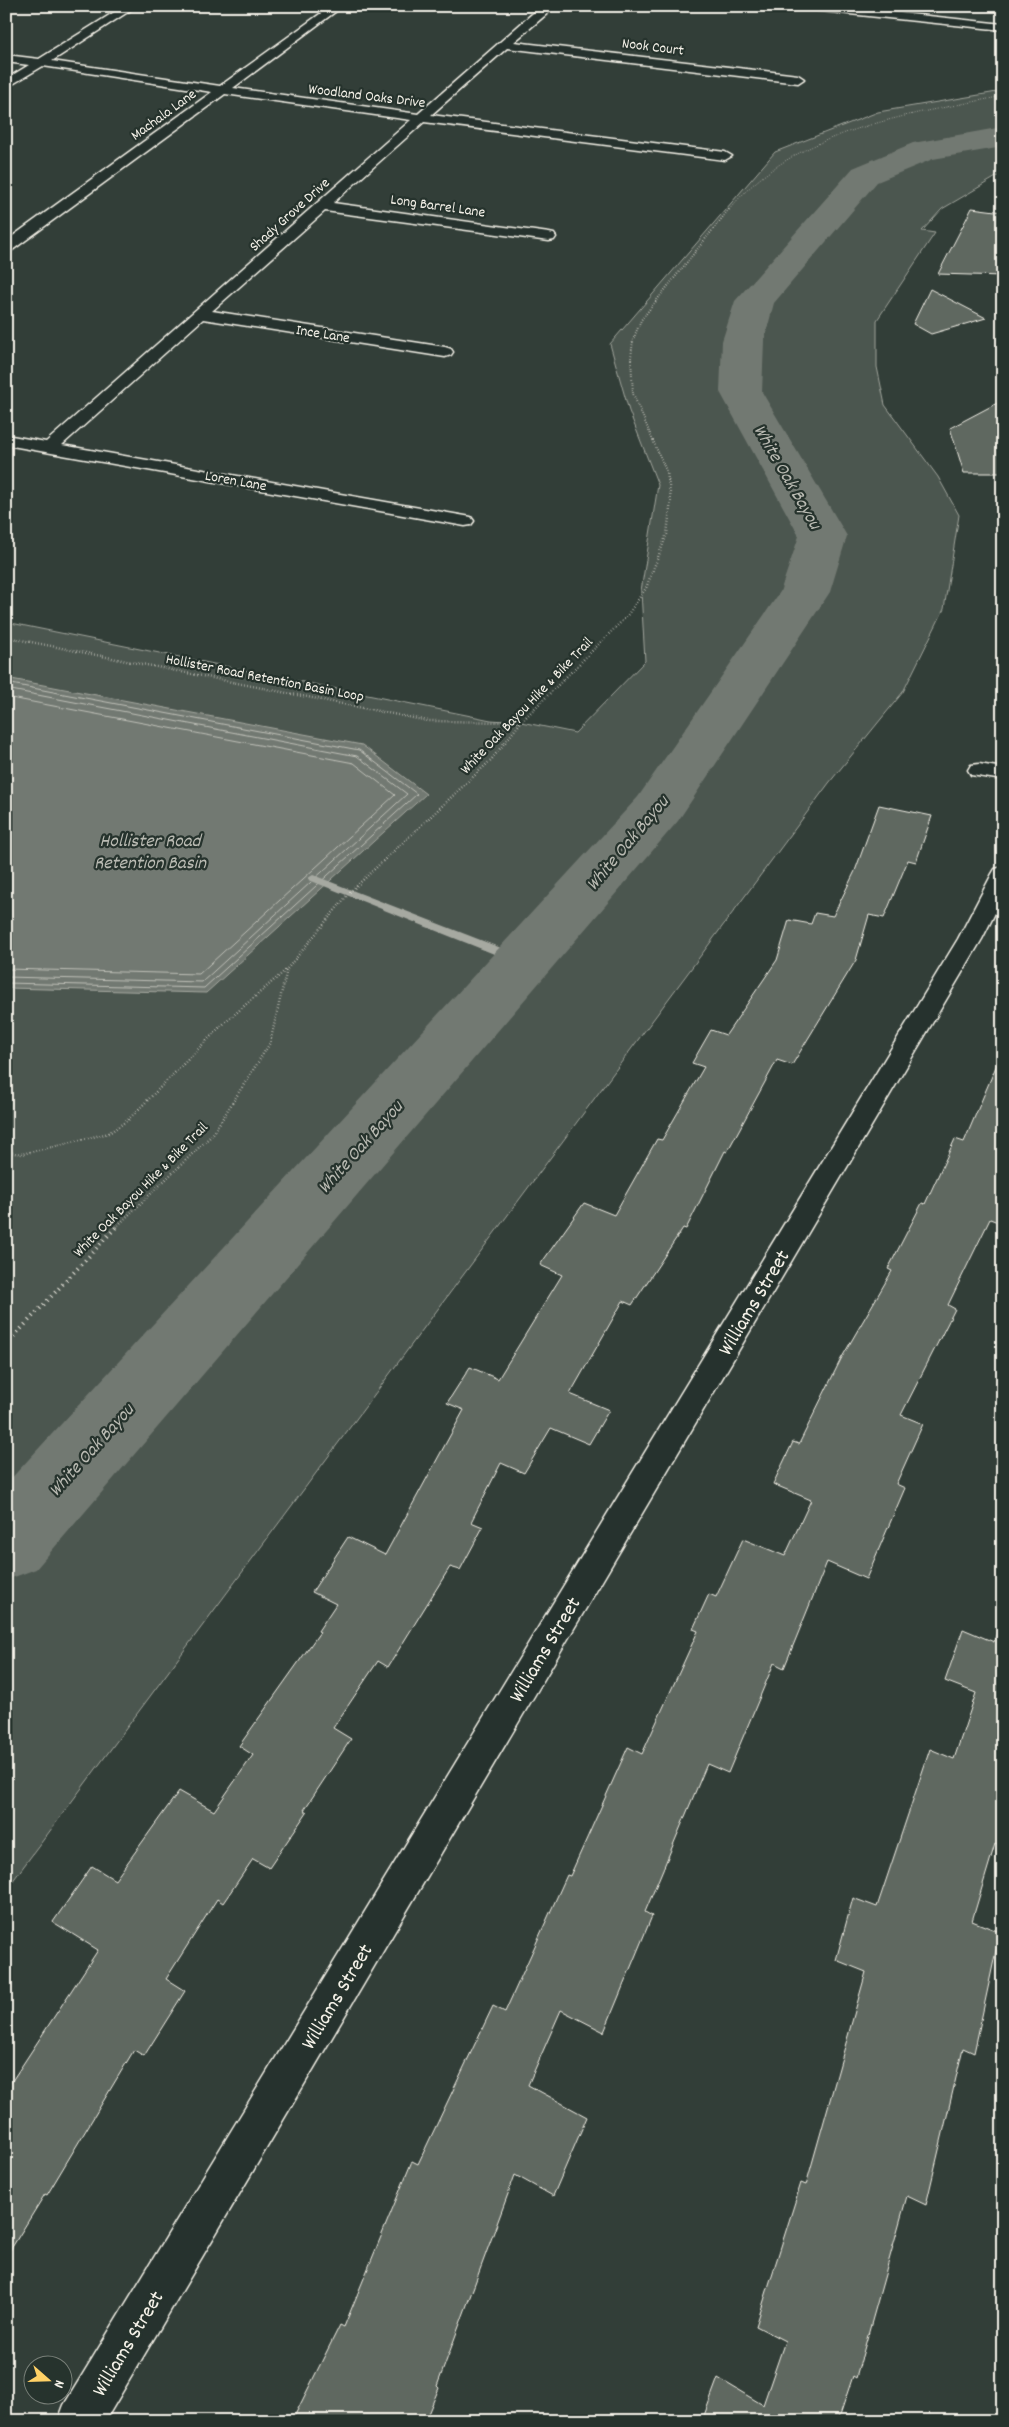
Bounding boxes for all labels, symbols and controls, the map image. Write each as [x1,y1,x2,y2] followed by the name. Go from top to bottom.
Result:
[621,33,685,63] street label: Nook Court
[307,79,427,115] street label: Woodland Oaks Drive
[127,84,202,147] street label: Machala Lane
[245,173,336,258] street label: Shady Grove Drive
[389,189,487,225] street label: Long Barrel Lane
[294,320,352,350] street label: Ince Lane
[745,420,828,537] water label: White Oak Bayou
[203,466,269,498] street label: Loren Lane
[456,632,599,780] street label: White Oak Bayou Hike & Bike Trail
[164,649,366,709] street label: Hollister Road Retention Basin Loop
[581,789,678,898] water label: White Oak Bayou
[94,829,207,878] water label: Hollister Road Retention Basin
[312,1094,412,1201] water label: White Oak Bayou
[69,1117,214,1263] street label: White Oak Bayou Hike & Bike Trail
[712,1245,799,1362] street label: Williams Street
[43,1397,143,1504] water label: White Oak Bayou
[503,1592,590,1709] street label: Williams Street
[295,1939,382,2056] street label: Williams Street
[86,2286,173,2403] street label: Williams Street
[22,2354,72,2404] north arrow
[48,2377,69,2391] text: N

